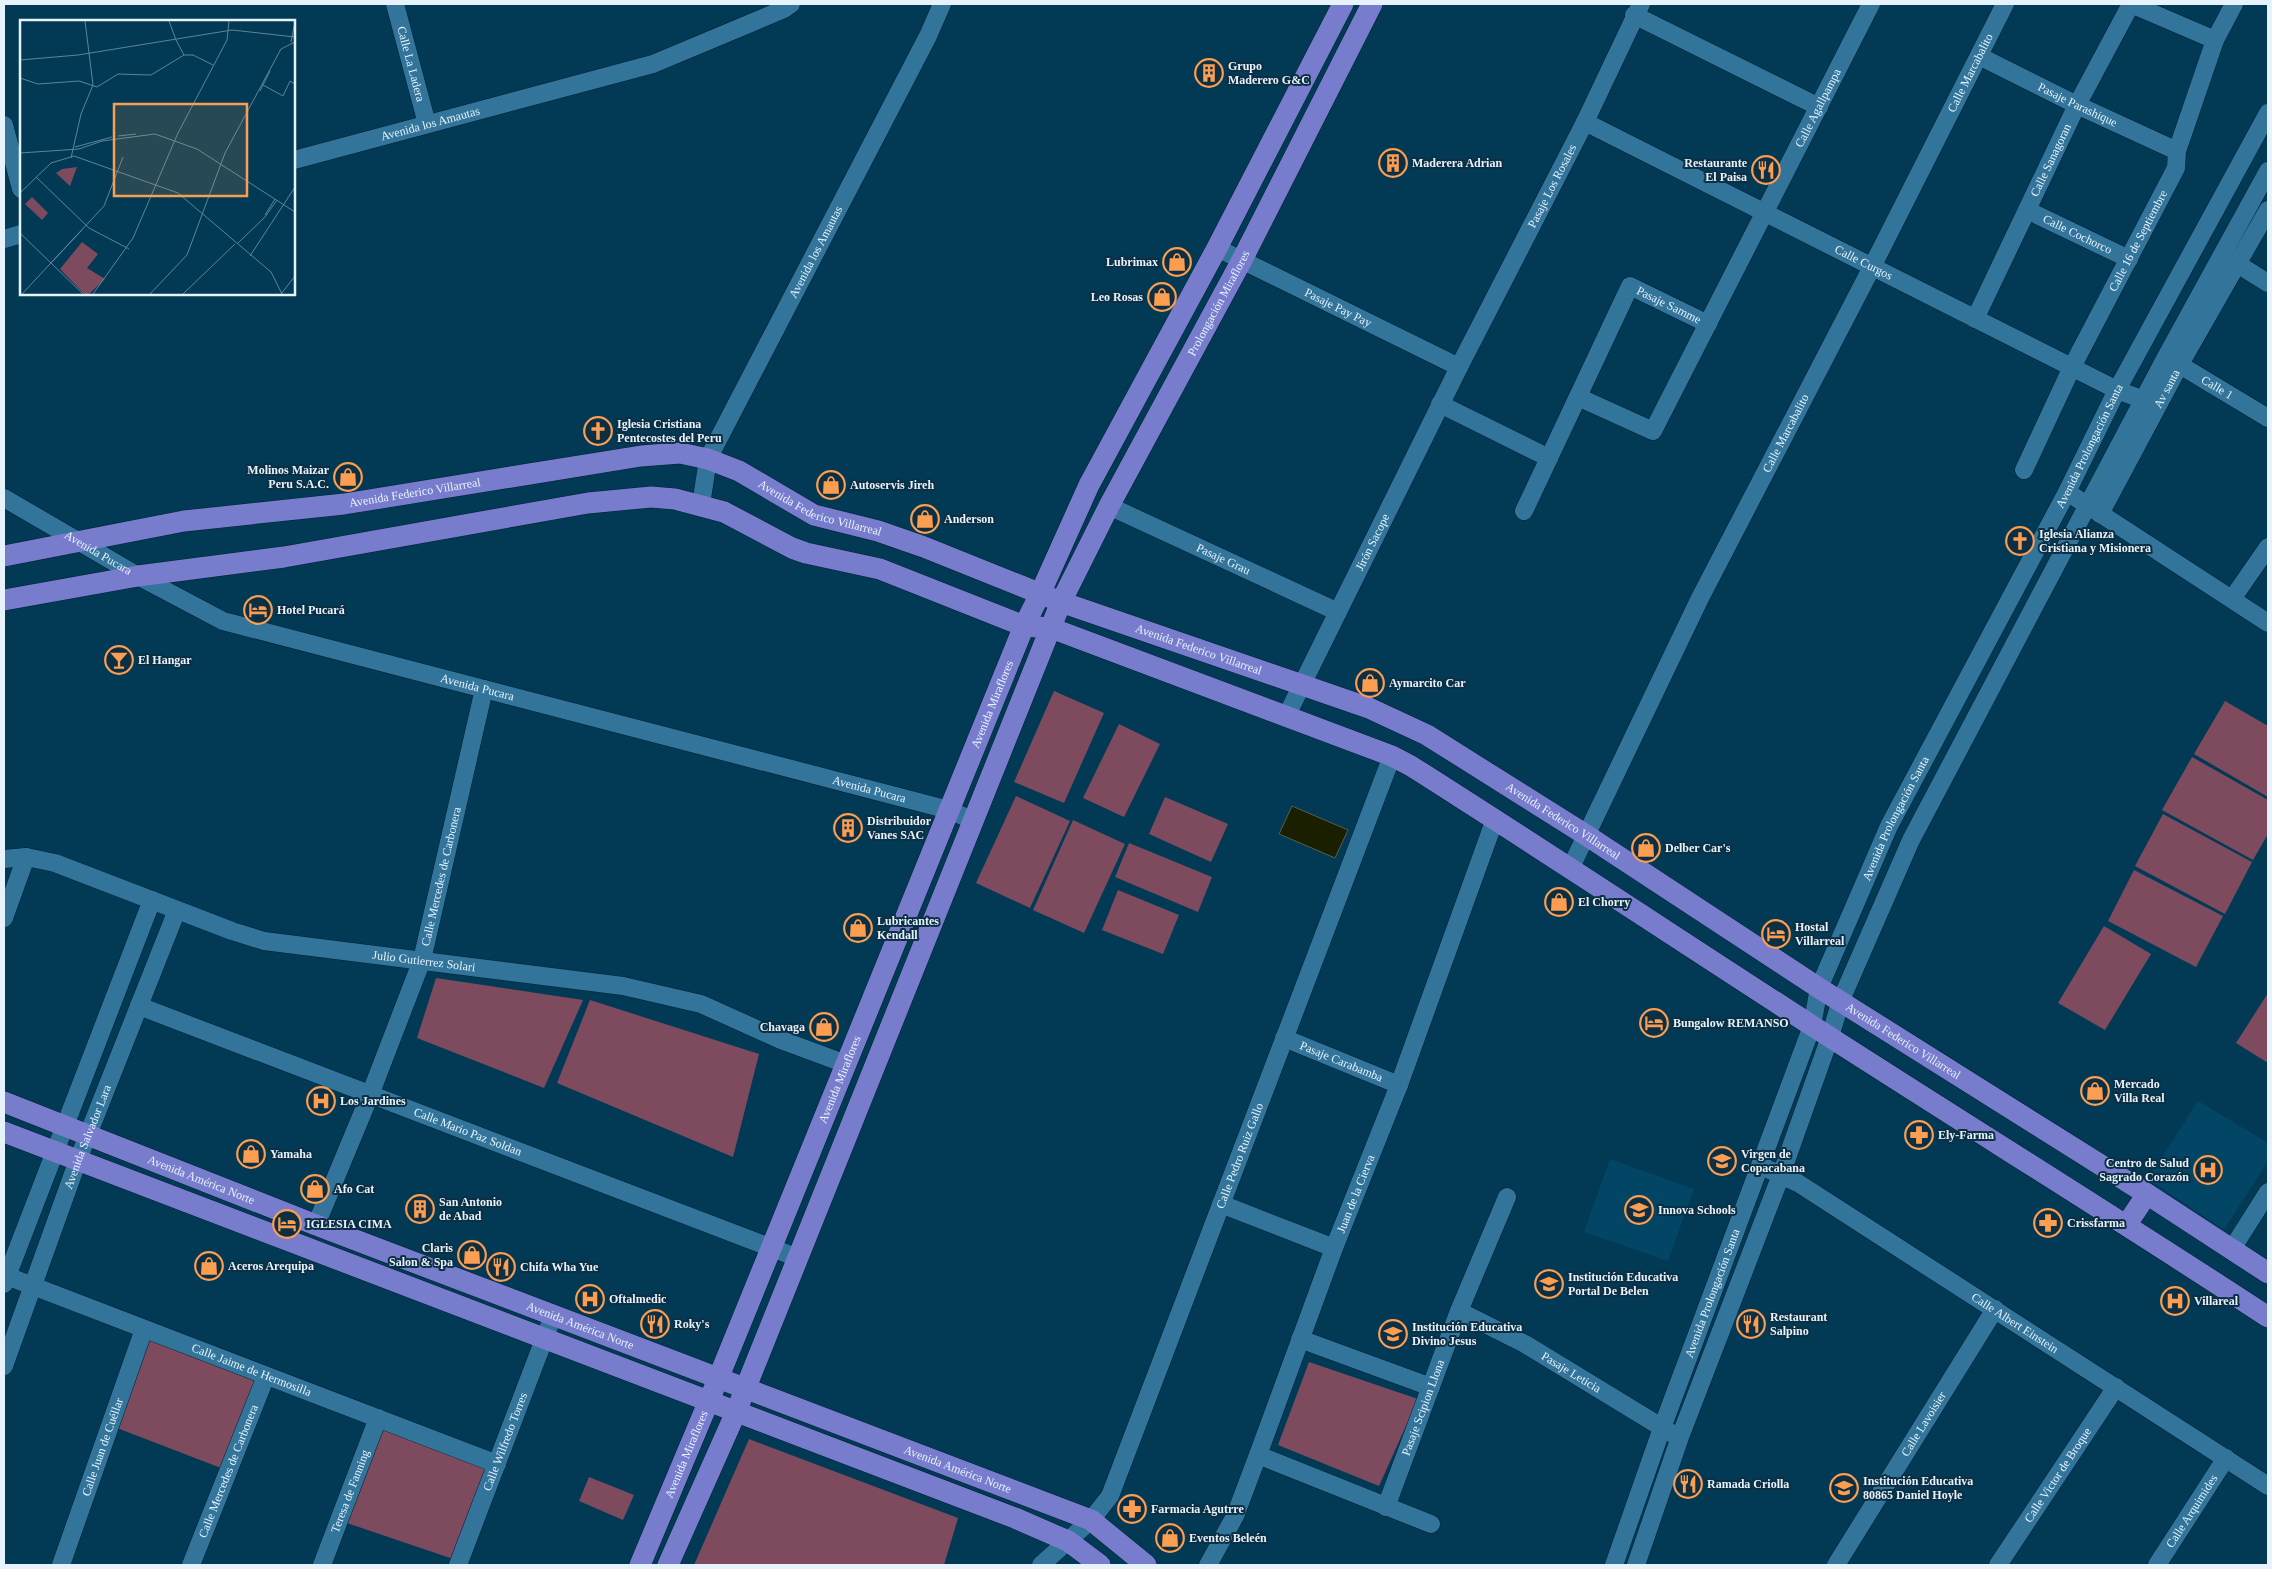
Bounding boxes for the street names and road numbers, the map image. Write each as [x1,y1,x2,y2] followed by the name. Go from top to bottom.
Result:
[394,25,428,104] street label: Calle La Ladera
[1944,31,1996,114] street label: Calle Marcabalito
[1792,66,1844,150] street label: Calle Agallpampa
[2036,80,2120,130] street label: Pasaje Parashique
[379,104,482,143] street label: Avenida los Amautas
[2027,121,2074,199] street label: Calle Sanagoran
[1525,142,1580,230] street label: Pasaje Los Rosales
[2106,188,2170,294] street label: Calle 16 de Septiembre
[786,203,846,300] street label: Avenida los Amautas
[2041,212,2114,257] street label: Calle Cochorco
[1832,242,1895,283] street label: Calle Curgos
[1184,248,1253,358] street label: Prolongación Miraflores
[1635,283,1703,327] street label: Pasaje Samme
[1302,285,1374,330] street label: Pasaje Pay Pay
[2151,367,2183,410] street label: Av santa
[2199,373,2235,402] street label: Calle 1
[2053,381,2126,510] street label: Avenida Prolongación Santa
[1759,392,1812,475] street label: Calle Marcabalito
[348,475,482,510] street label: Avenida Federico Villarreal
[756,477,884,539] street label: Avenida Federico Villarreal
[1352,511,1392,573] street label: Jirón Sacope
[62,528,135,578] street label: Avenida Pucara
[1194,540,1252,577] street label: Pasaje Grau
[1134,621,1264,678] street label: Avenida Federico Villarreal
[968,658,1016,750] street label: Avenida Miraflores
[439,671,516,704] street label: Avenida Pucara
[1859,753,1932,883] street label: Avenida Prolongación Santa
[831,773,908,806] street label: Avenida Pucara
[1503,779,1623,863] street label: Avenida Federico Villarreal
[418,805,464,948] street label: Calle Mercedes de Carbonera
[372,948,477,975] street label: Julio Gutierrez Solari
[1843,1000,1964,1082] street label: Avenida Federico Villarreal
[816,1033,864,1125] street label: Avenida Miraflores
[1298,1038,1386,1085] street label: Pasaje Carabamba
[61,1082,114,1191] street label: Avenida Salvador Lara
[1213,1101,1266,1210] street label: Calle Pedro Ruiz Gallo
[412,1105,524,1159] street label: Calle Mario Paz Soldan
[146,1152,257,1207] street label: Avenida América Norte
[1334,1152,1378,1235] street label: Juan de la Cierva
[1682,1226,1743,1360] street label: Avenida Prolongación Santa
[1969,1290,2061,1356] street label: Calle Albert Einstein
[524,1299,636,1352] street label: Avenida América Norte
[190,1341,314,1399] street label: Calle Jaime de Hermosilla
[1539,1349,1604,1396] street label: Pasaje Leticia
[1399,1357,1447,1458] street label: Pasaje Scipion Llona
[1898,1389,1949,1459] street label: Calle Lavoisier
[480,1390,530,1493] street label: Calle Wilfredo Torres
[79,1396,126,1498] street label: Calle Juan de Cuéllar
[195,1402,261,1540] street label: Calle Mercedes de Carbonera
[662,1408,711,1500] street label: Avenida Miraflores
[2021,1425,2094,1525] street label: Calle Victor de Broque
[902,1442,1013,1496] street label: Avenida América Norte
[328,1448,372,1535] street label: Teresa de Fanning
[2163,1472,2221,1550] street label: Calle Arquimides

